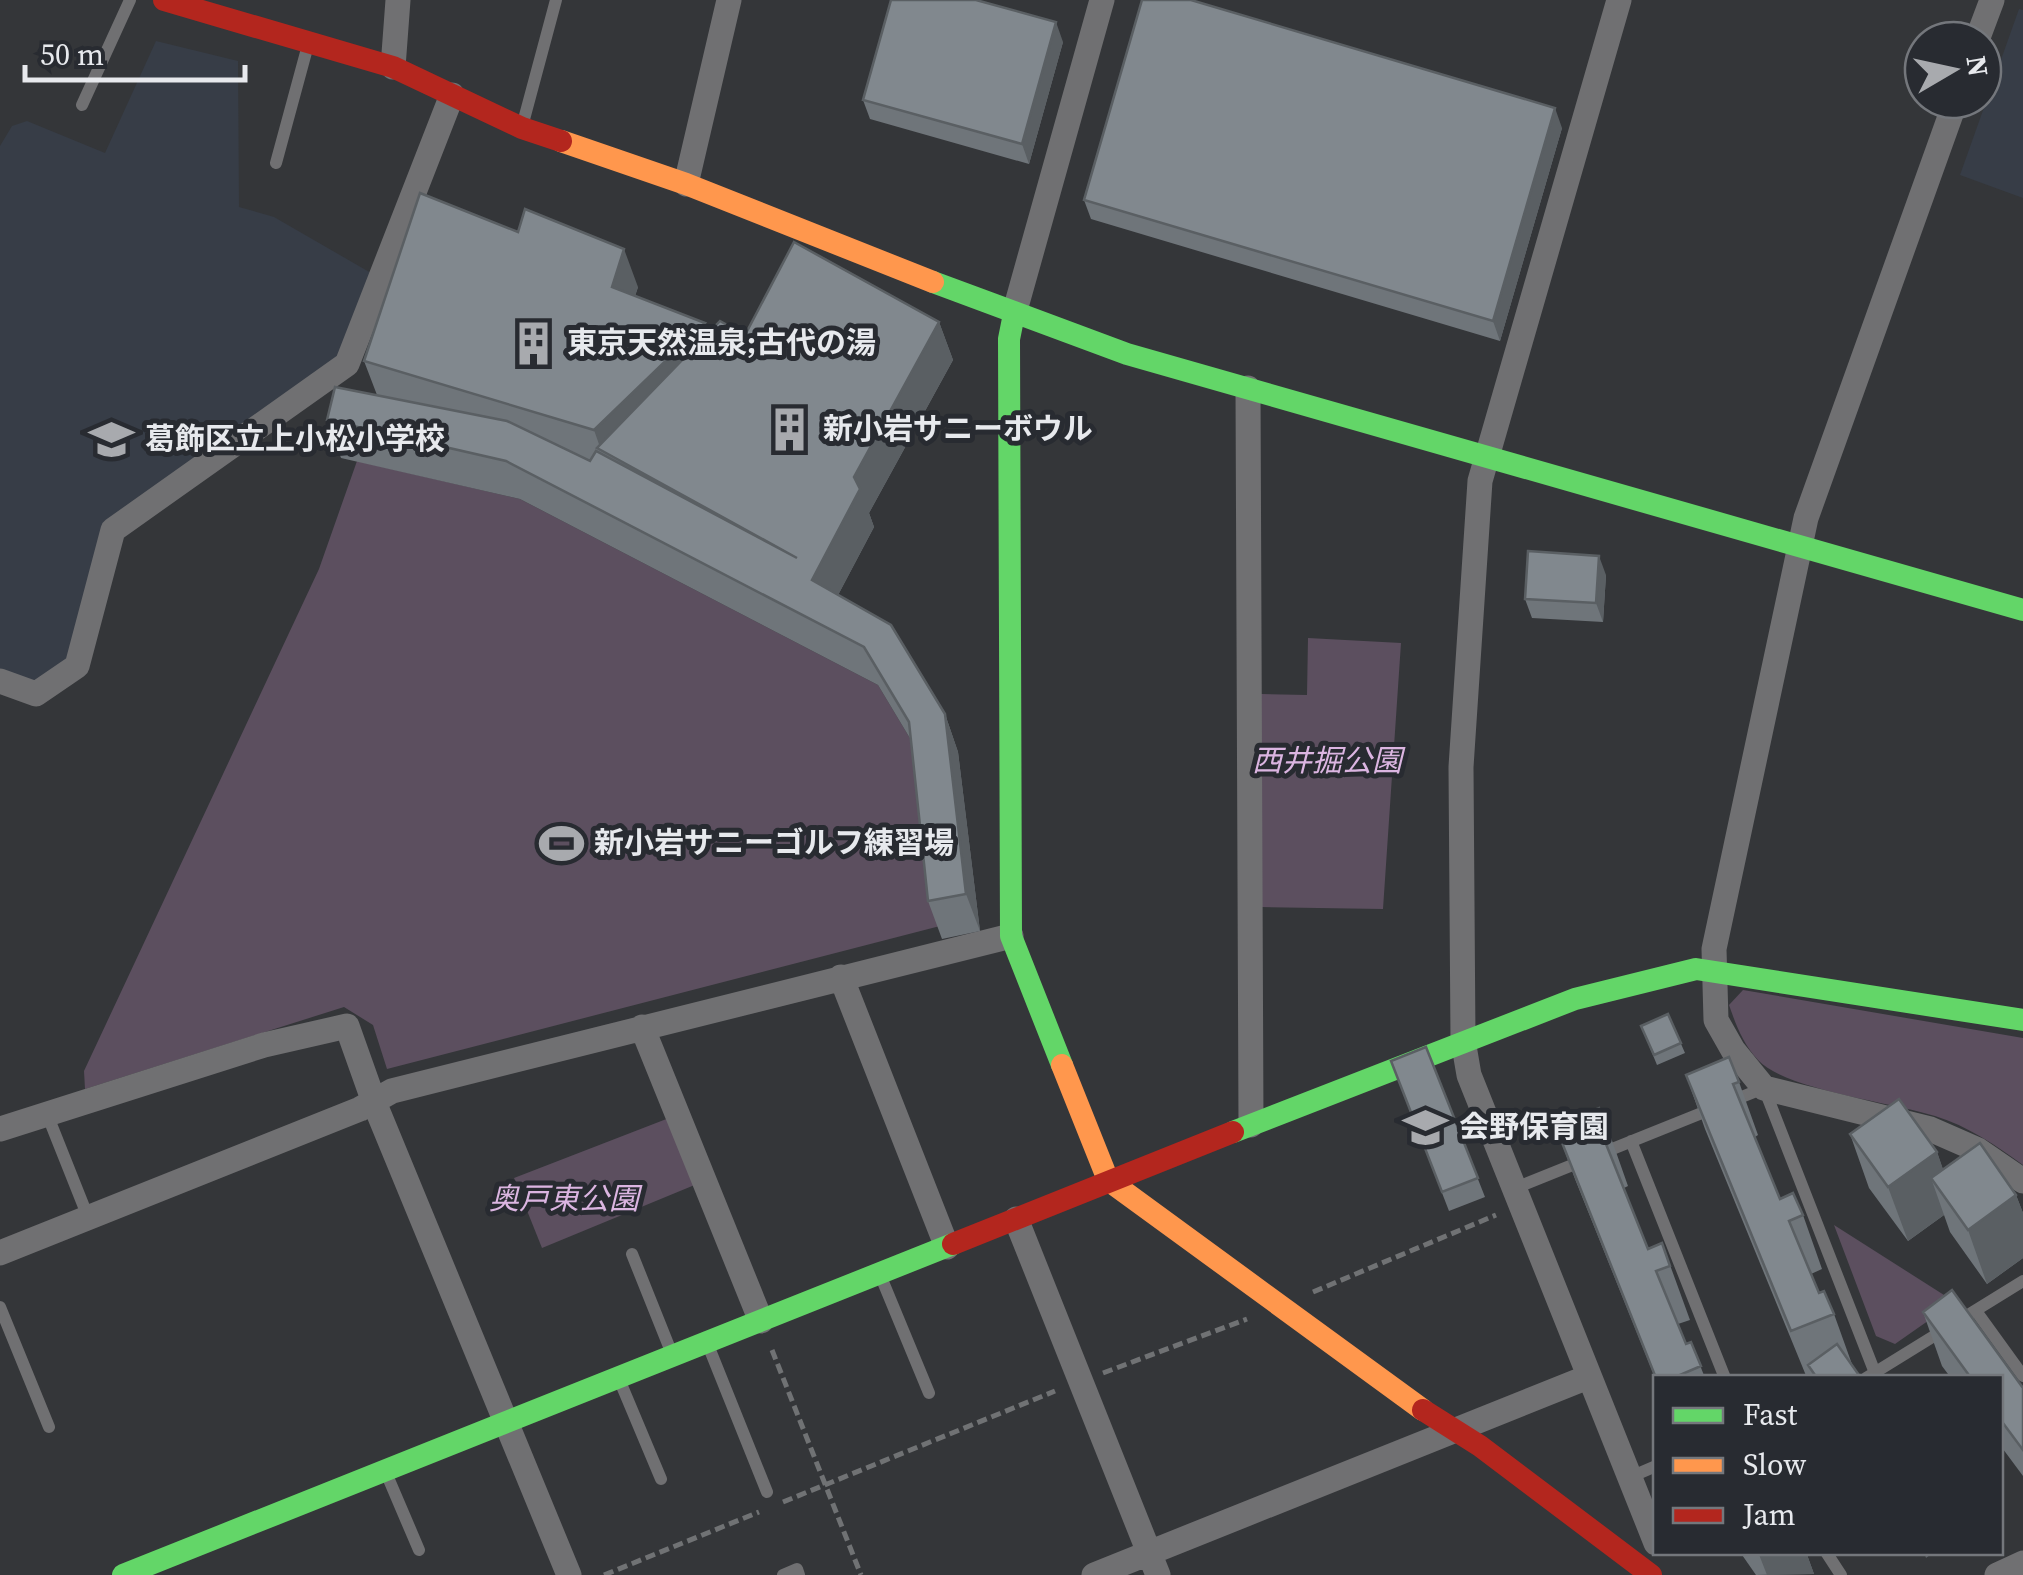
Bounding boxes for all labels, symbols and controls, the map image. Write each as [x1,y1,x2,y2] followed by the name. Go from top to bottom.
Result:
[25,20,245,82] scale bar
[1903,20,2003,120] north arrow
[40,34,104,75] text: 50 m
[1957,53,1998,79] text: N
[510,319,558,367] building icon: 東京天然温泉;古代の湯
[567,322,876,363] place label: 東京天然温泉;古代の湯
[766,405,814,453] building icon: 新小岩サニーボウル
[823,408,1093,449] place label: 新小岩サニーボウル
[88,415,136,463] school or university icon: 葛飾区立上小松小学校
[145,418,445,459] place label: 葛飾区立上小松小学校
[1252,740,1406,781] park label: 西井掘公園
[537,819,585,867] sports icon: 新小岩サニーゴルフ練習場
[594,822,954,863] place label: 新小岩サニーゴルフ練習場
[1402,1103,1450,1151] school or university icon: 会野保育園
[1459,1106,1609,1147] place label: 会野保育園
[489,1178,643,1219] park label: 奥戸東公園
[1653,1375,2003,1555] legend
[1743,1394,1797,1435] text: Fast
[1743,1444,1806,1485] text: Slow
[1742,1494,1796,1535] text: Jam

